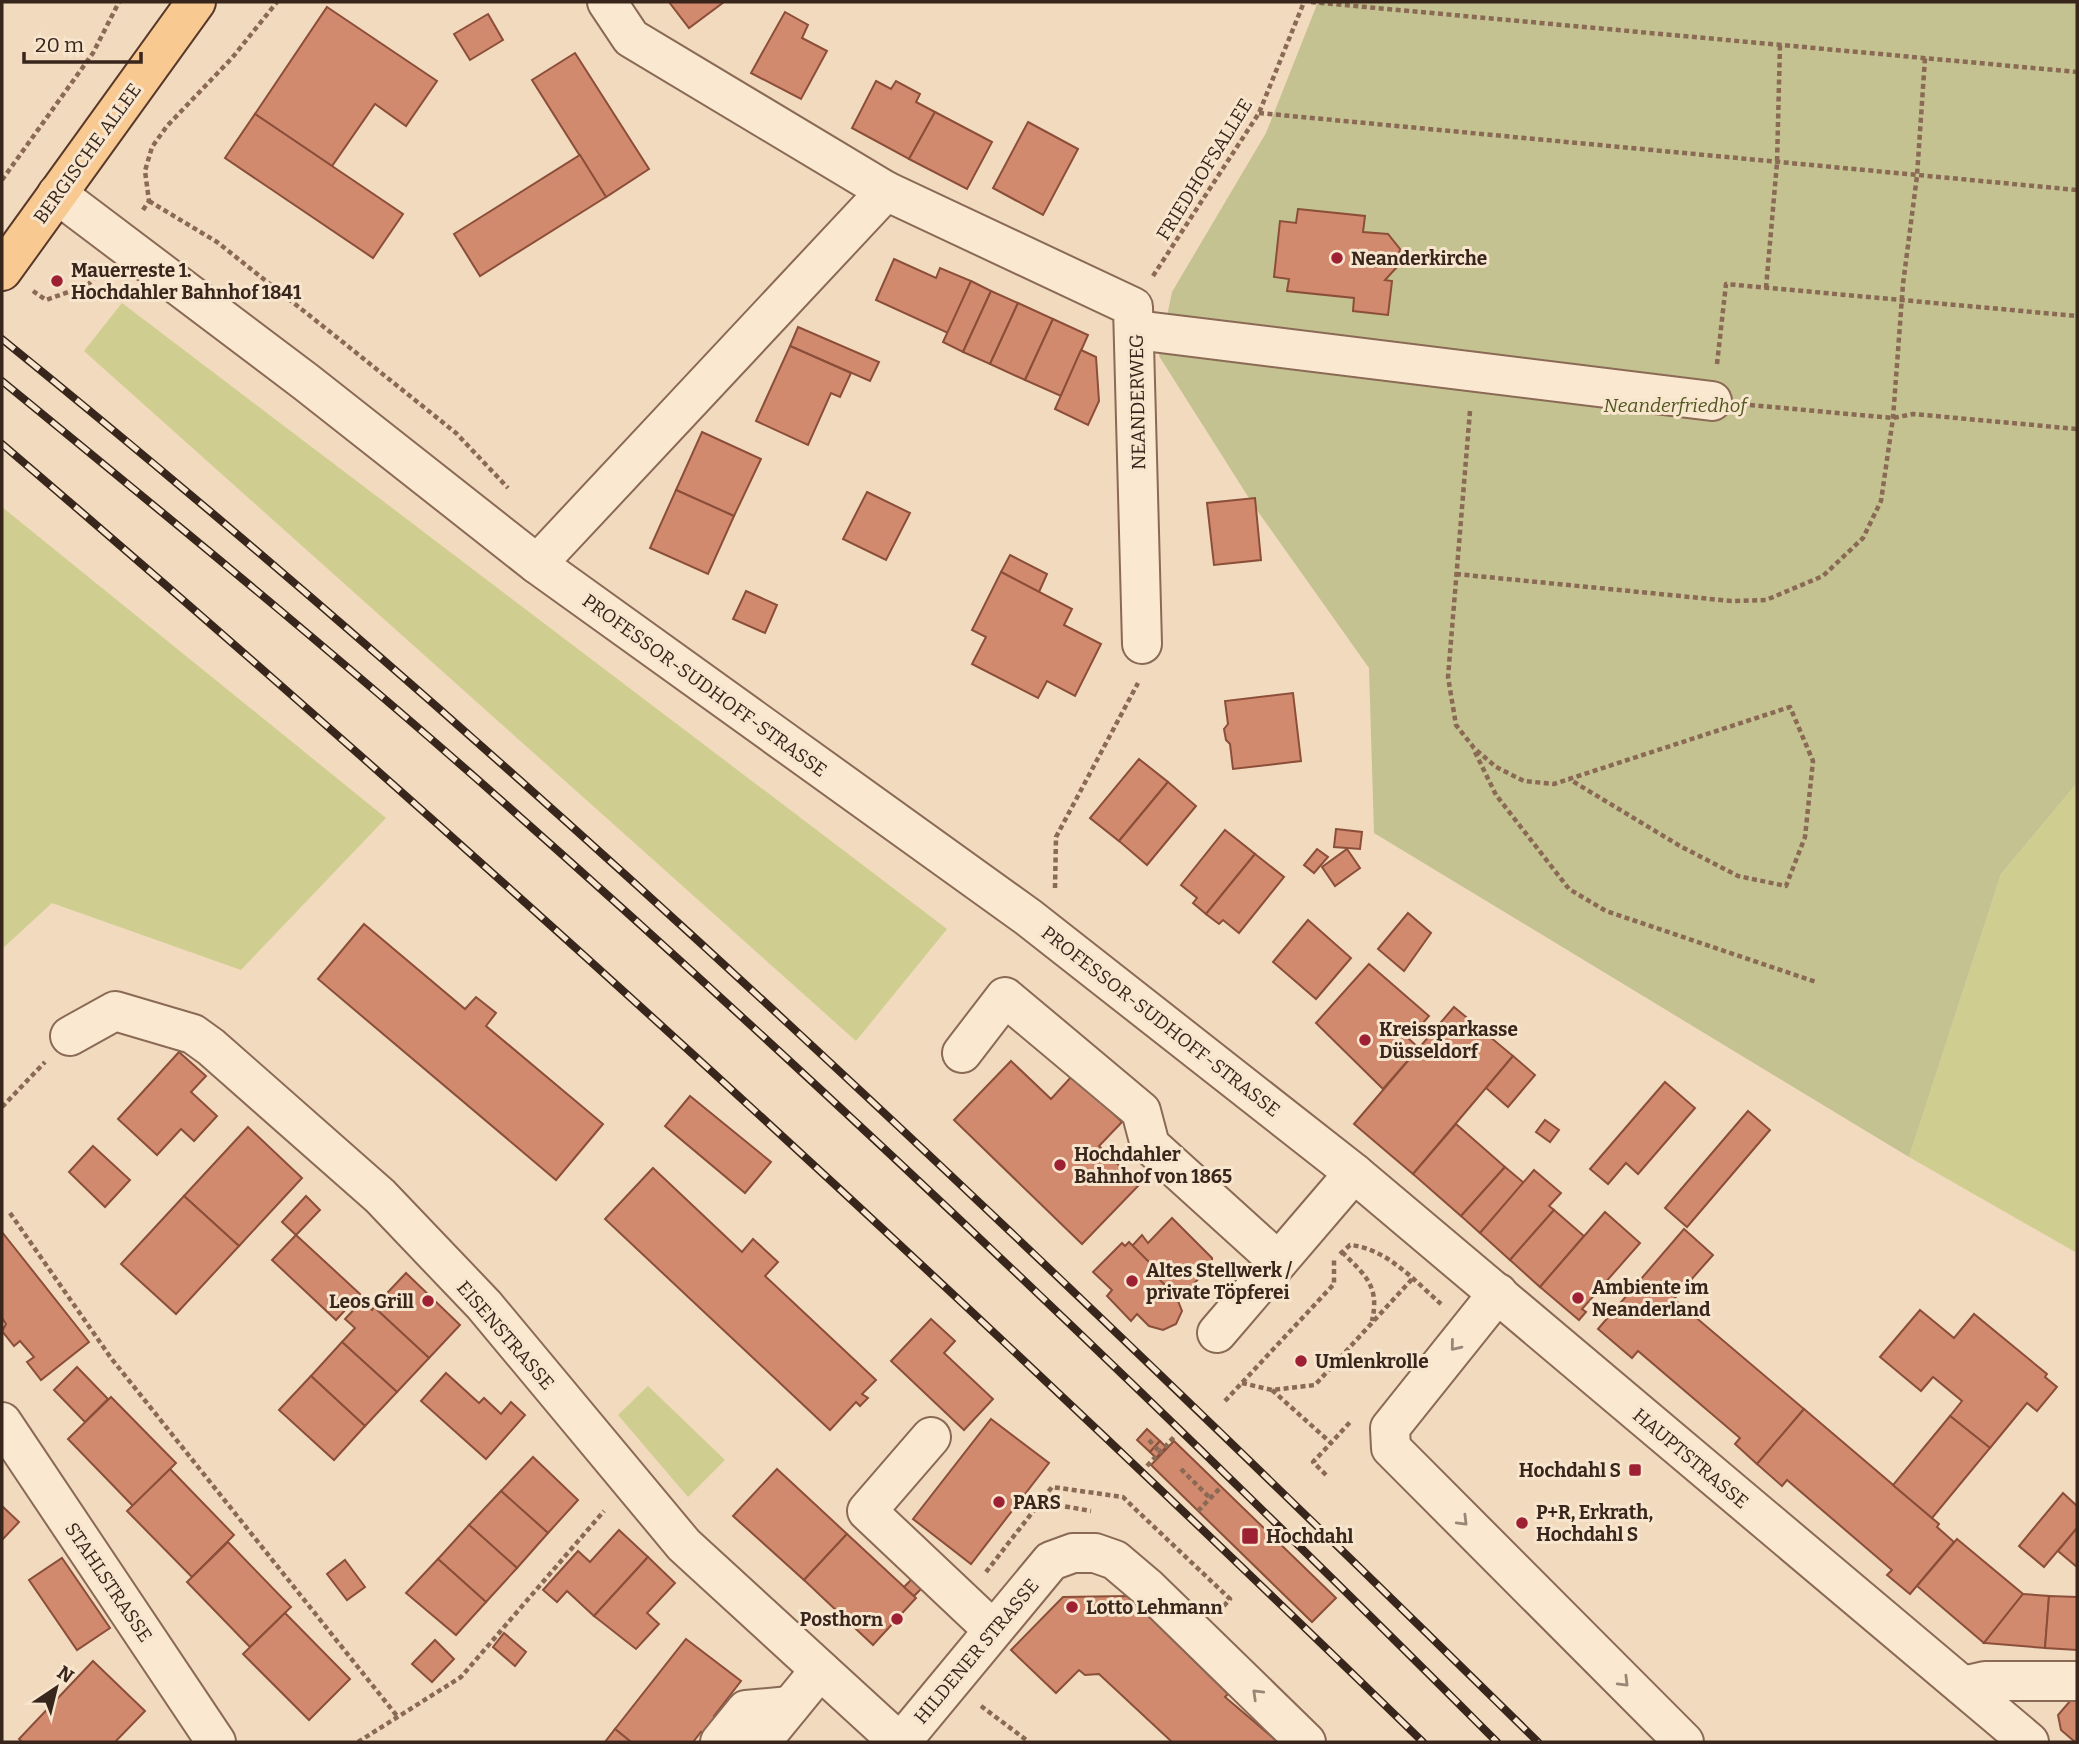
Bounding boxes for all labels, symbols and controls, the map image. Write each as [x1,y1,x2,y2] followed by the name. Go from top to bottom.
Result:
[24,21,142,65] scale bar
[35,32,84,58] text: 20 m
[29,79,146,228] street label: BERGISCHE ALLEE
[1152,94,1257,244] street label: FRIEDHOFSALLEE
[1351,247,1487,270] place label: Neanderkirche
[1329,250,1345,266] marker: Neanderkirche
[71,259,302,304] place label: Mauerreste 1. Hochdahler Bahnhof 1841
[49,273,65,289] marker: Mauerreste 1. Hochdahler Bahnhof 1841
[1125,334,1150,470] street label: NEANDERWEG
[1604,394,1749,417] park label: Neanderfriedhof
[578,589,831,782] street label: PROFESSOR-SUDHOFF-STRASSE
[1037,921,1285,1122] street label: PROFESSOR-SUDHOFF-STRASSE
[1379,1018,1518,1063] place label: Kreissparkasse Düsseldorf
[1357,1032,1373,1048] marker: Kreissparkasse Düsseldorf
[1074,1143,1232,1188] place label: Hochdahler Bahnhof von 1865
[1052,1157,1068,1173] marker: Hochdahler Bahnhof von 1865
[1146,1259,1293,1304] place label: Altes Stellwerk / private Töpferei
[1124,1273,1140,1289] marker: Altes Stellwerk / private Töpferei
[452,1276,559,1394] street label: EISENSTRASSE
[1592,1276,1711,1321] place label: Ambiente im Neanderland
[329,1290,414,1313] place label: Leos Grill
[1570,1290,1586,1306] marker: Ambiente im Neanderland
[420,1293,436,1309] marker: Leos Grill
[1451,1339,1464,1351] one-way arrow
[1315,1350,1429,1373] place label: Umlenkrolle
[1293,1353,1309,1369] marker: Umlenkrolle
[1628,1403,1753,1513] street label: HAUPTSTRASSE
[1519,1459,1621,1482] place label: Hochdahl S
[1627,1462,1643,1478] marker: Hochdahl S
[1013,1491,1061,1514] place label: PARS
[991,1494,1007,1510] marker: PARS
[1536,1501,1653,1546] place label: P+R, Erkrath, Hochdahl S
[1455,1513,1468,1526] one-way arrow
[1514,1515,1530,1531] marker: P+R, Erkrath, Hochdahl S
[60,1518,157,1646] street label: STAHLSTRASSE
[1266,1525,1353,1548] place label: Hochdahl
[1240,1526,1260,1546] marker: Hochdahl
[909,1574,1044,1728] street label: HILDENER STRASSE
[1086,1596,1223,1619] place label: Lotto Lehmann
[1064,1599,1080,1615] marker: Lotto Lehmann
[800,1608,884,1631] place label: Posthorn
[889,1611,905,1627] marker: Posthorn
[21,1653,91,1723] north arrow
[53,1661,78,1688] text: N
[1616,1674,1629,1687] one-way arrow
[1253,1690,1266,1703] one-way arrow

